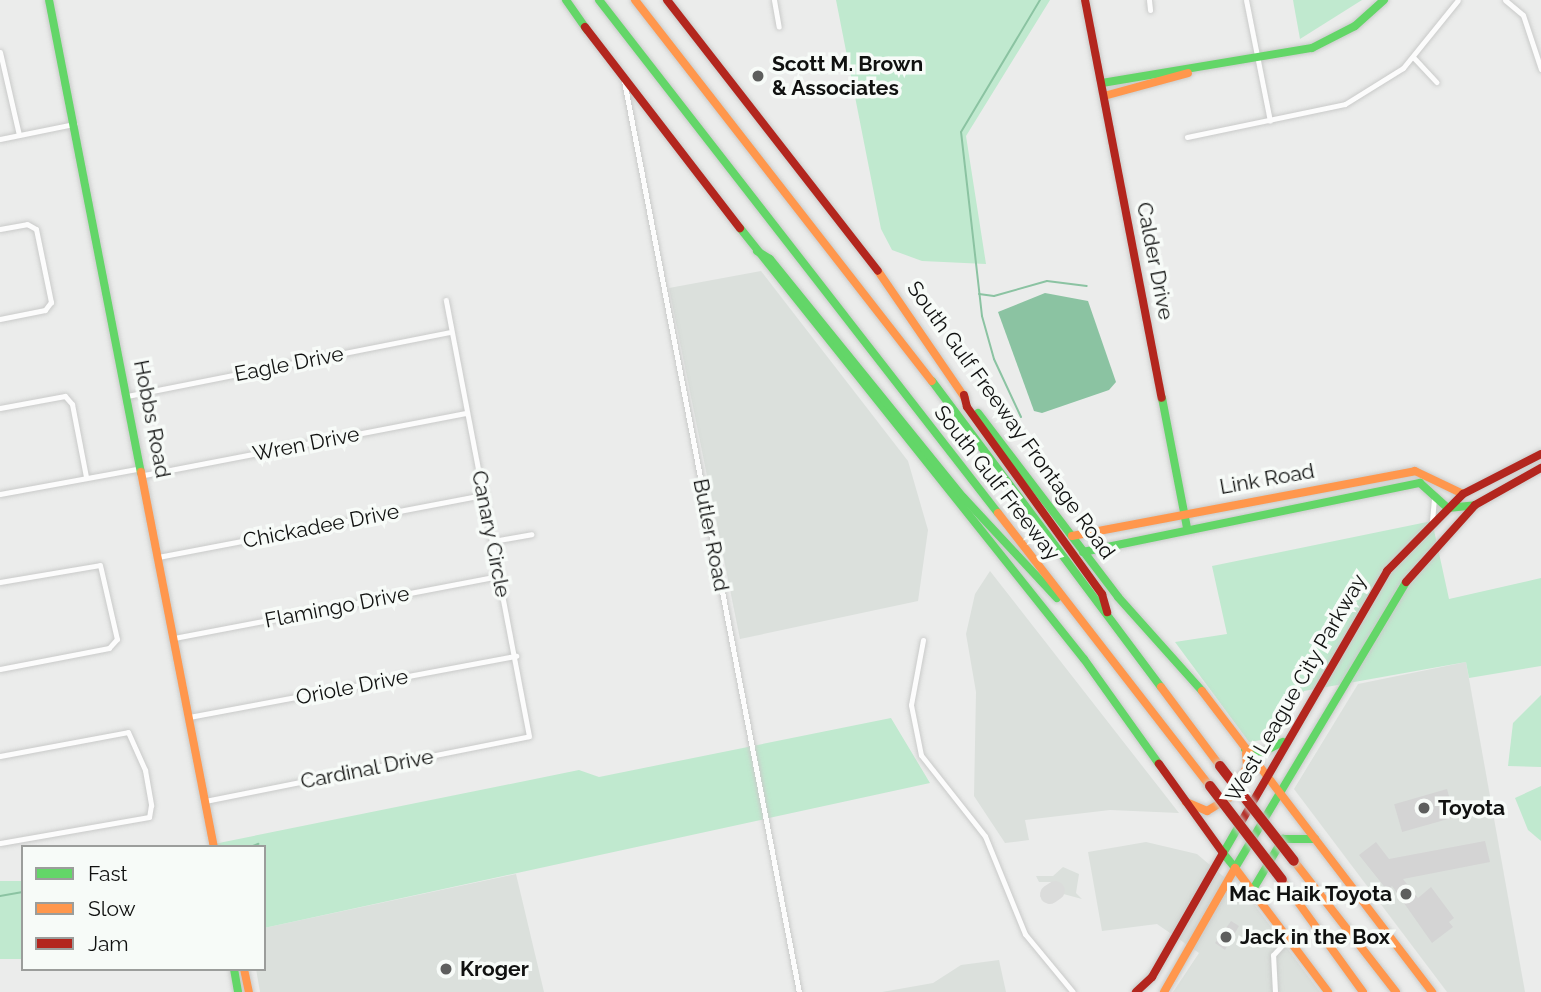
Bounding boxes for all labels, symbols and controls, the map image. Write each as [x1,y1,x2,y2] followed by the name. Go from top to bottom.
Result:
[772,51,923,101] place label: Scott M. Brown & Associates
[750,68,766,84] marker: Scott M. Brown & Associates
[1131,200,1179,322] street label: Calder Drive
[901,276,1121,564] street label: South Gulf Freeway Frontage Road
[232,341,346,387] street label: Eagle Drive
[128,358,176,480] street label: Hobbs Road
[929,400,1065,566] street label: South Gulf Freeway
[251,421,361,467] street label: Wren Drive
[1218,458,1316,500] street label: Link Road
[466,468,516,600] street label: Canary Circle
[688,476,734,594] street label: Butler Road
[241,499,401,553] street label: Chickadee Drive
[1220,569,1372,807] street label: West League City Parkway
[263,581,411,633] street label: Flamingo Drive
[294,664,410,710] street label: Oriole Drive
[298,744,436,794] street label: Cardinal Drive
[1438,795,1505,821] place label: Toyota
[1416,800,1432,816] marker: Toyota
[21,845,266,971] legend
[88,861,128,886] text: Fast
[1228,881,1392,907] place label: Mac Haik Toyota
[1398,886,1414,902] marker: Mac Haik Toyota
[88,896,136,921] text: Slow
[1240,924,1390,950] place label: Jack in the Box
[1218,929,1234,945] marker: Jack in the Box
[88,931,129,956] text: Jam
[460,956,529,982] place label: Kroger
[438,961,454,977] marker: Kroger

